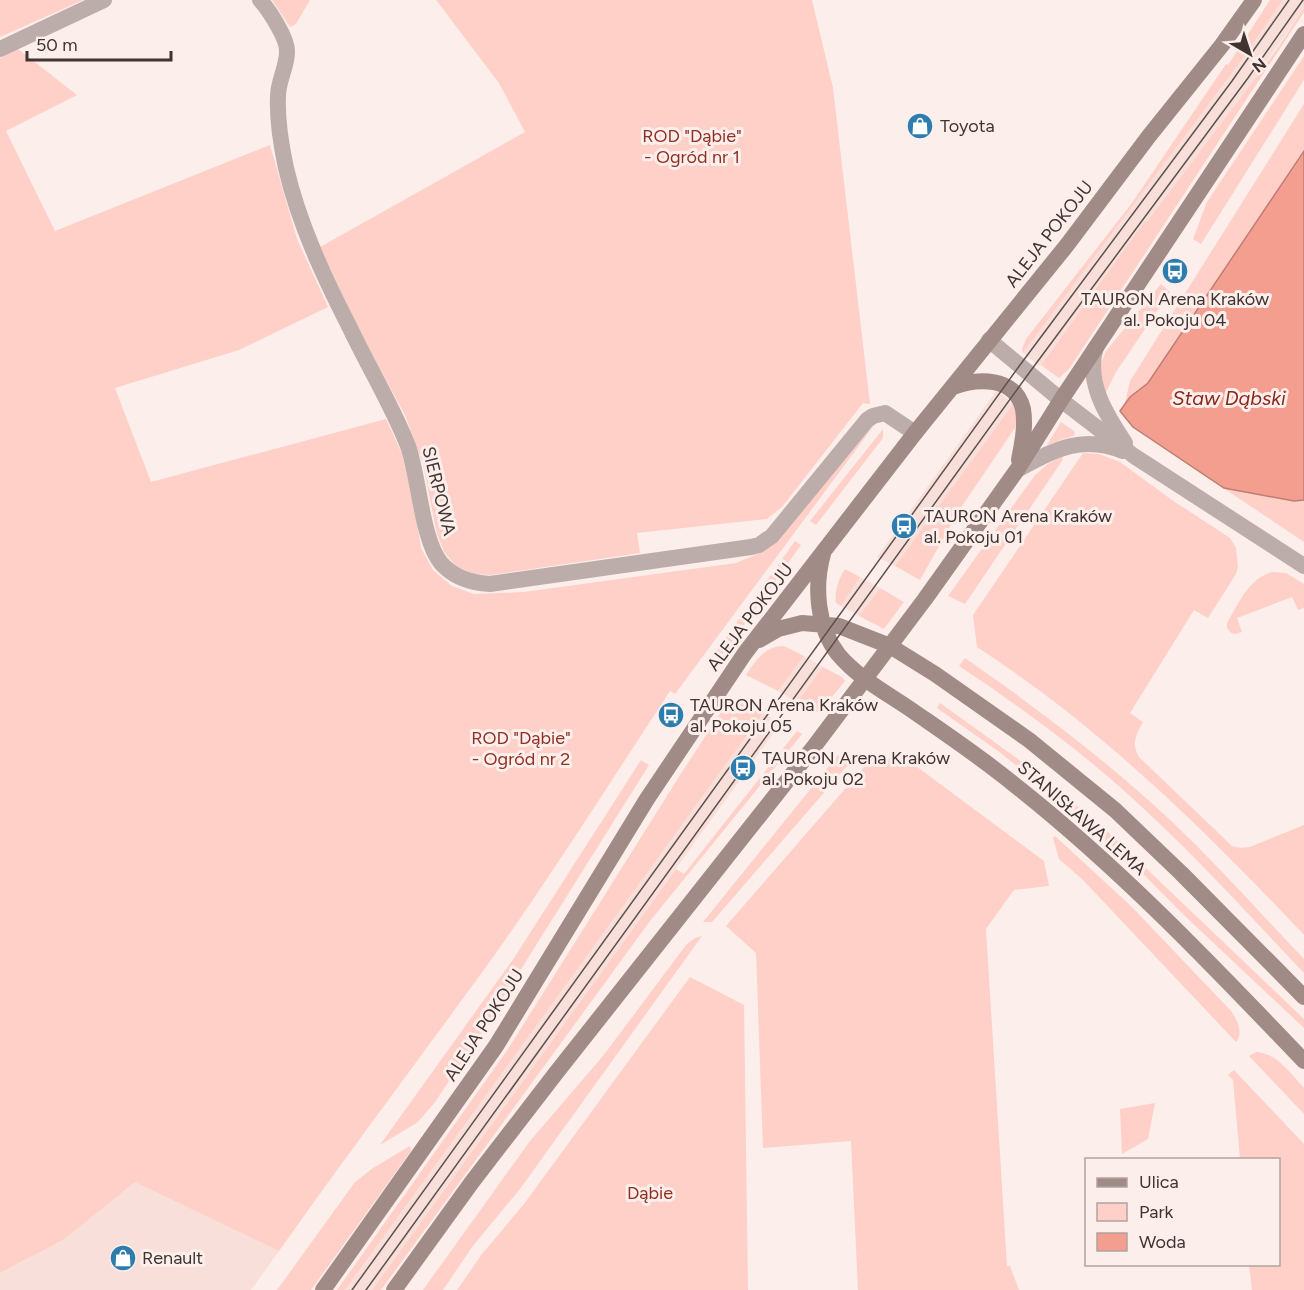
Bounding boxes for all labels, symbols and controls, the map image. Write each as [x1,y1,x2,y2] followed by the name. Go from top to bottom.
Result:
[27,24,171,62] scale bar
[1220,24,1280,84] north arrow
[36,34,78,56] text: 50 m
[1248,54,1270,77] text: N
[905,111,935,141] shop icon: Toyota
[940,115,995,137] place label: Toyota
[642,125,742,168] park label: ROD "Dąbie" - Ogród nr 1
[1000,176,1098,292] street label: ALEJA POKOJU
[1160,256,1190,286] bus stop icon: TAURON Arena Kraków al. Pokoju 04
[1081,288,1269,331] place label: TAURON Arena Kraków al. Pokoju 04
[1172,386,1286,410] water label: Staw Dąbski
[417,444,461,538] street label: SIERPOWA
[924,505,1112,548] place label: TAURON Arena Kraków al. Pokoju 01
[889,511,919,541] bus stop icon: TAURON Arena Kraków al. Pokoju 01
[702,559,798,675] street label: ALEJA POKOJU
[690,694,878,737] place label: TAURON Arena Kraków al. Pokoju 05
[656,700,686,730] bus stop icon: TAURON Arena Kraków al. Pokoju 05
[471,727,571,770] park label: ROD "Dąbie" - Ogród nr 2
[762,747,950,790] place label: TAURON Arena Kraków al. Pokoju 02
[728,753,758,783] bus stop icon: TAURON Arena Kraków al. Pokoju 02
[1013,756,1151,880] street label: STANISŁAWA LEMA
[440,965,528,1085] street label: ALEJA POKOJU
[1085,1158,1280,1266] legend
[1139,1171,1179,1193] text: Ulica
[627,1182,673,1204] park label: Dąbie
[1139,1201,1174,1223] text: Park
[1139,1231,1186,1253] text: Woda
[108,1243,138,1273] shop icon: Renault
[142,1247,203,1269] place label: Renault

